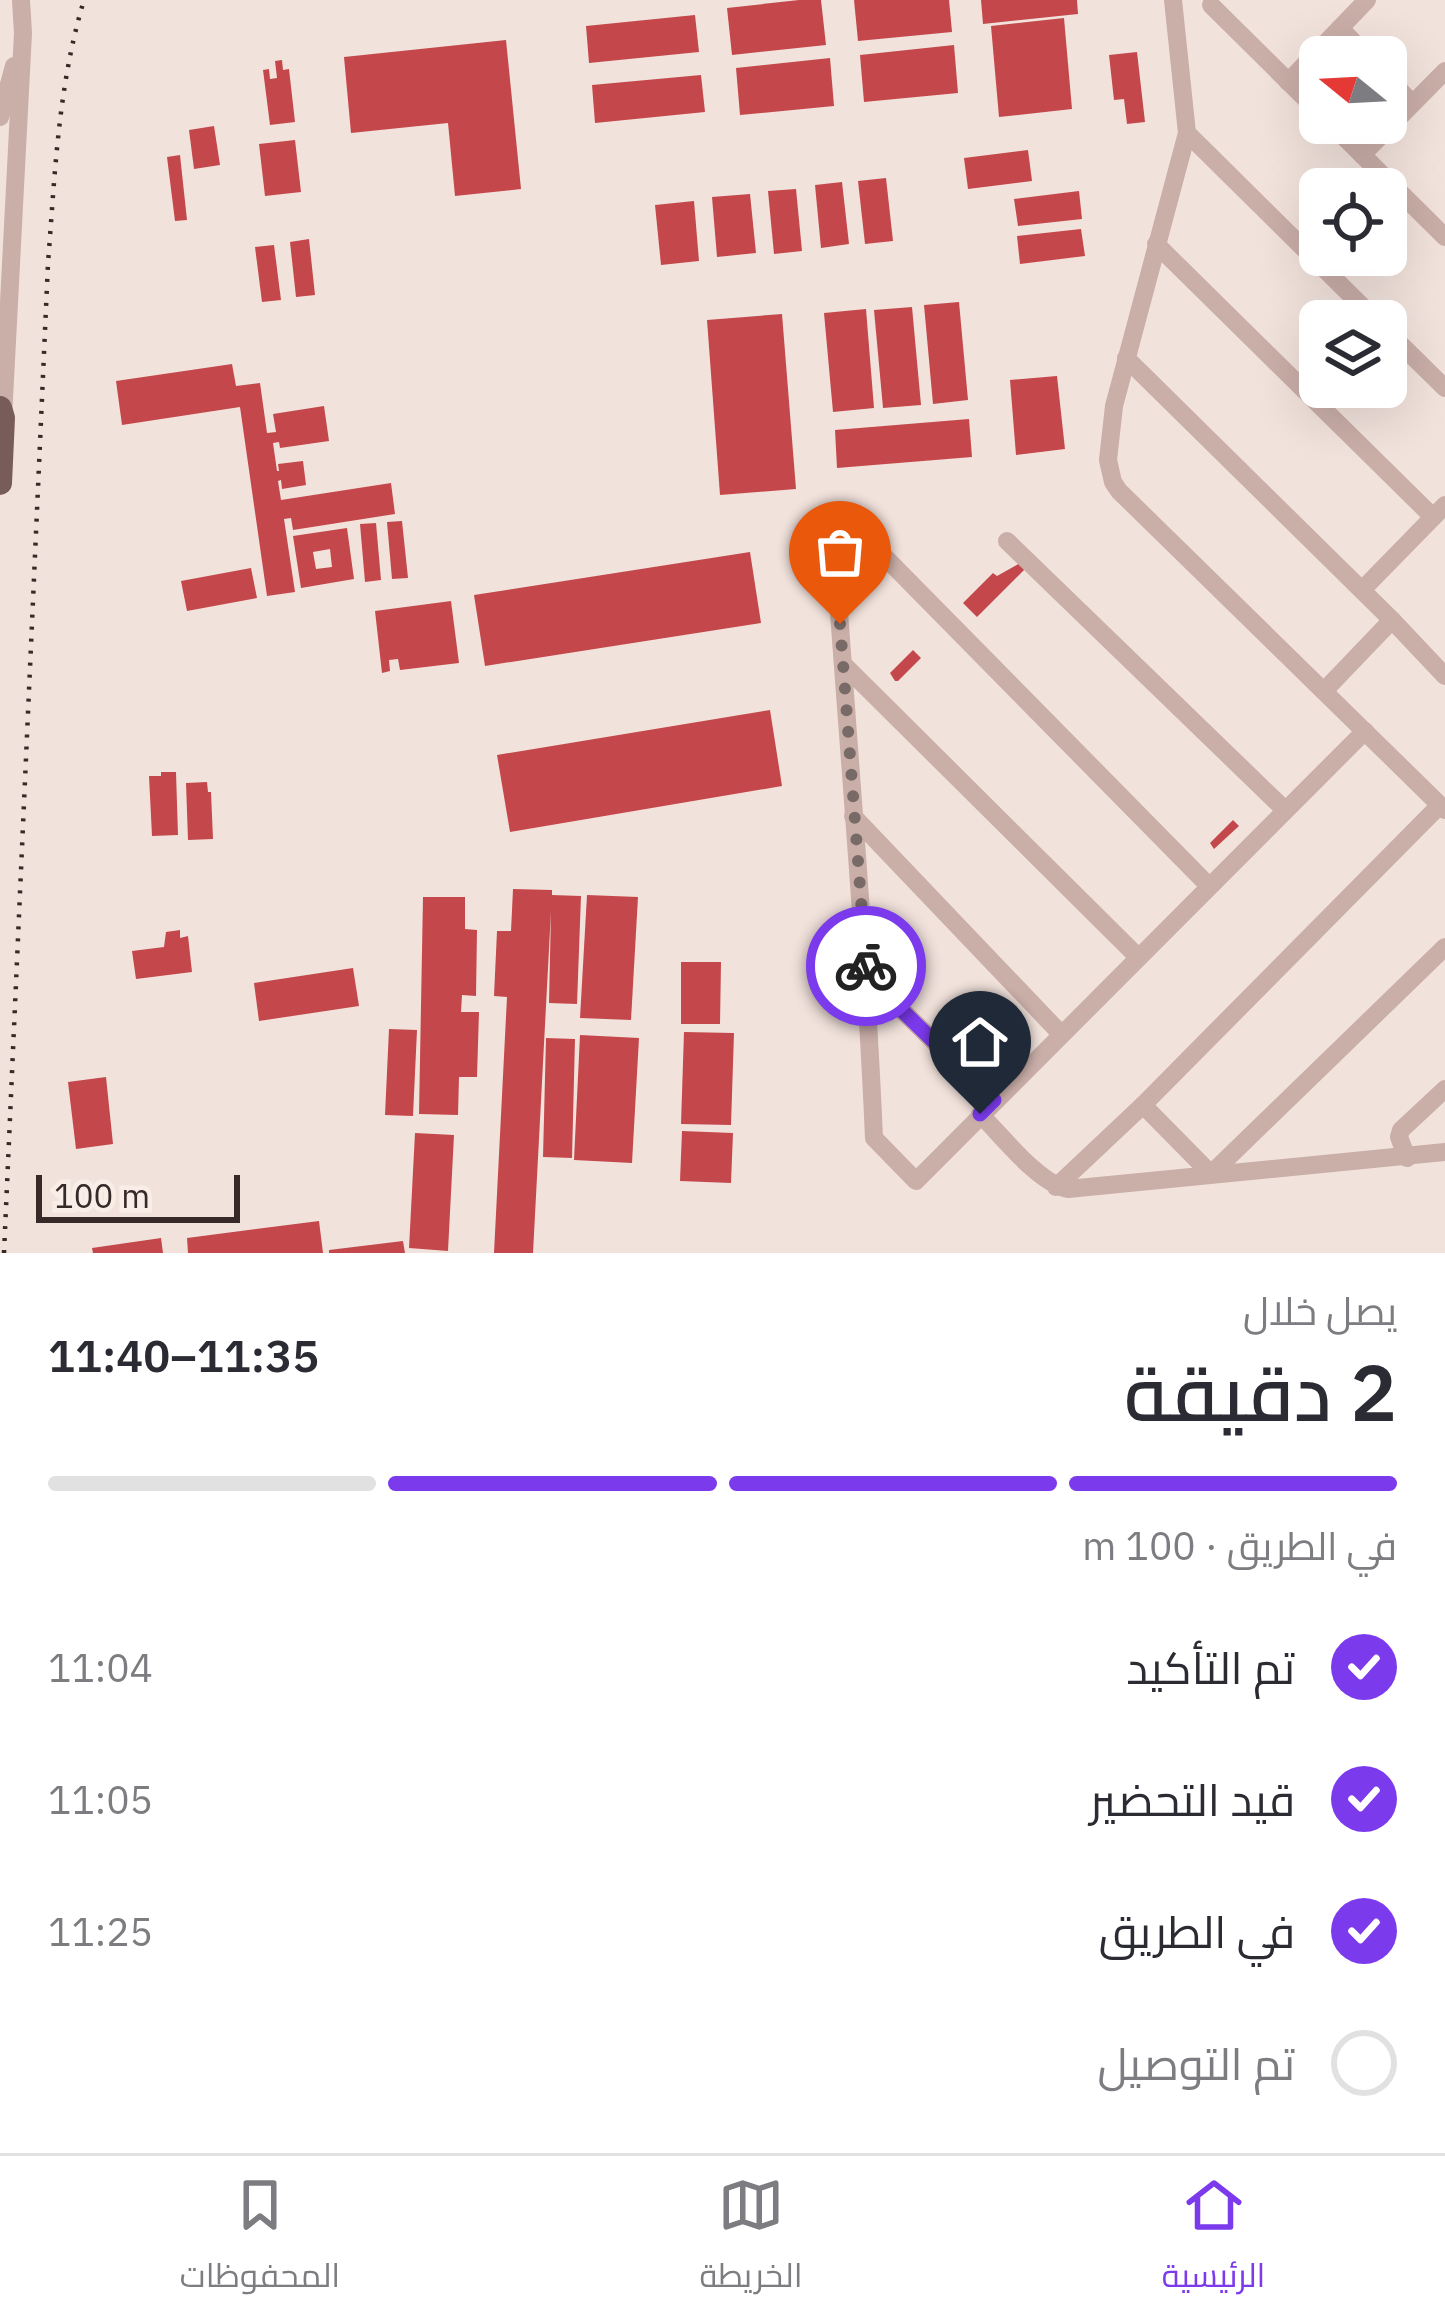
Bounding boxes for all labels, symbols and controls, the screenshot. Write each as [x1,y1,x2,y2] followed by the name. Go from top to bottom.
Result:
[1299,36,1407,144] north arrow
[1299,36,1407,408] map controls
[1299,168,1407,276] button: locate
[1299,300,1407,408] button: layers
[789,501,891,624] pin
[807,519,873,585] icon: bag
[806,906,926,1026] courier
[833,933,899,999] icon: bike
[929,991,1031,1114] pin
[947,1009,1013,1075] icon: home
[36,1169,240,1222] scale bar
[54,1174,150,1217] text: 100 m
[1243,1285,1397,1336] text: يصل خلال
[48,1326,319,1384] text: 11:35–11:40
[1124,1341,1397,1442] text: 2 دقيقة
[1082,1520,1397,1571] text: في الطريق · 100 m
[1331,1634,1397,1700] icon: check
[1126,1638,1295,1696] text: تم التأكيد
[48,1642,153,1693] text: 11:04
[1331,1766,1397,1832] icon: check
[1090,1770,1295,1828] text: قيد التحضير
[48,1774,153,1825] text: 11:05
[1331,1898,1397,1964] icon: check
[1099,1902,1295,1960] text: في الطريق
[48,1906,153,1957] text: 11:25
[1097,2034,1295,2092] text: تم التوصيل
[180,2172,340,2306] tab: المحفوظات
[700,2172,803,2306] tab: الخريطة
[1162,2172,1265,2306] tab: الرئيسية

